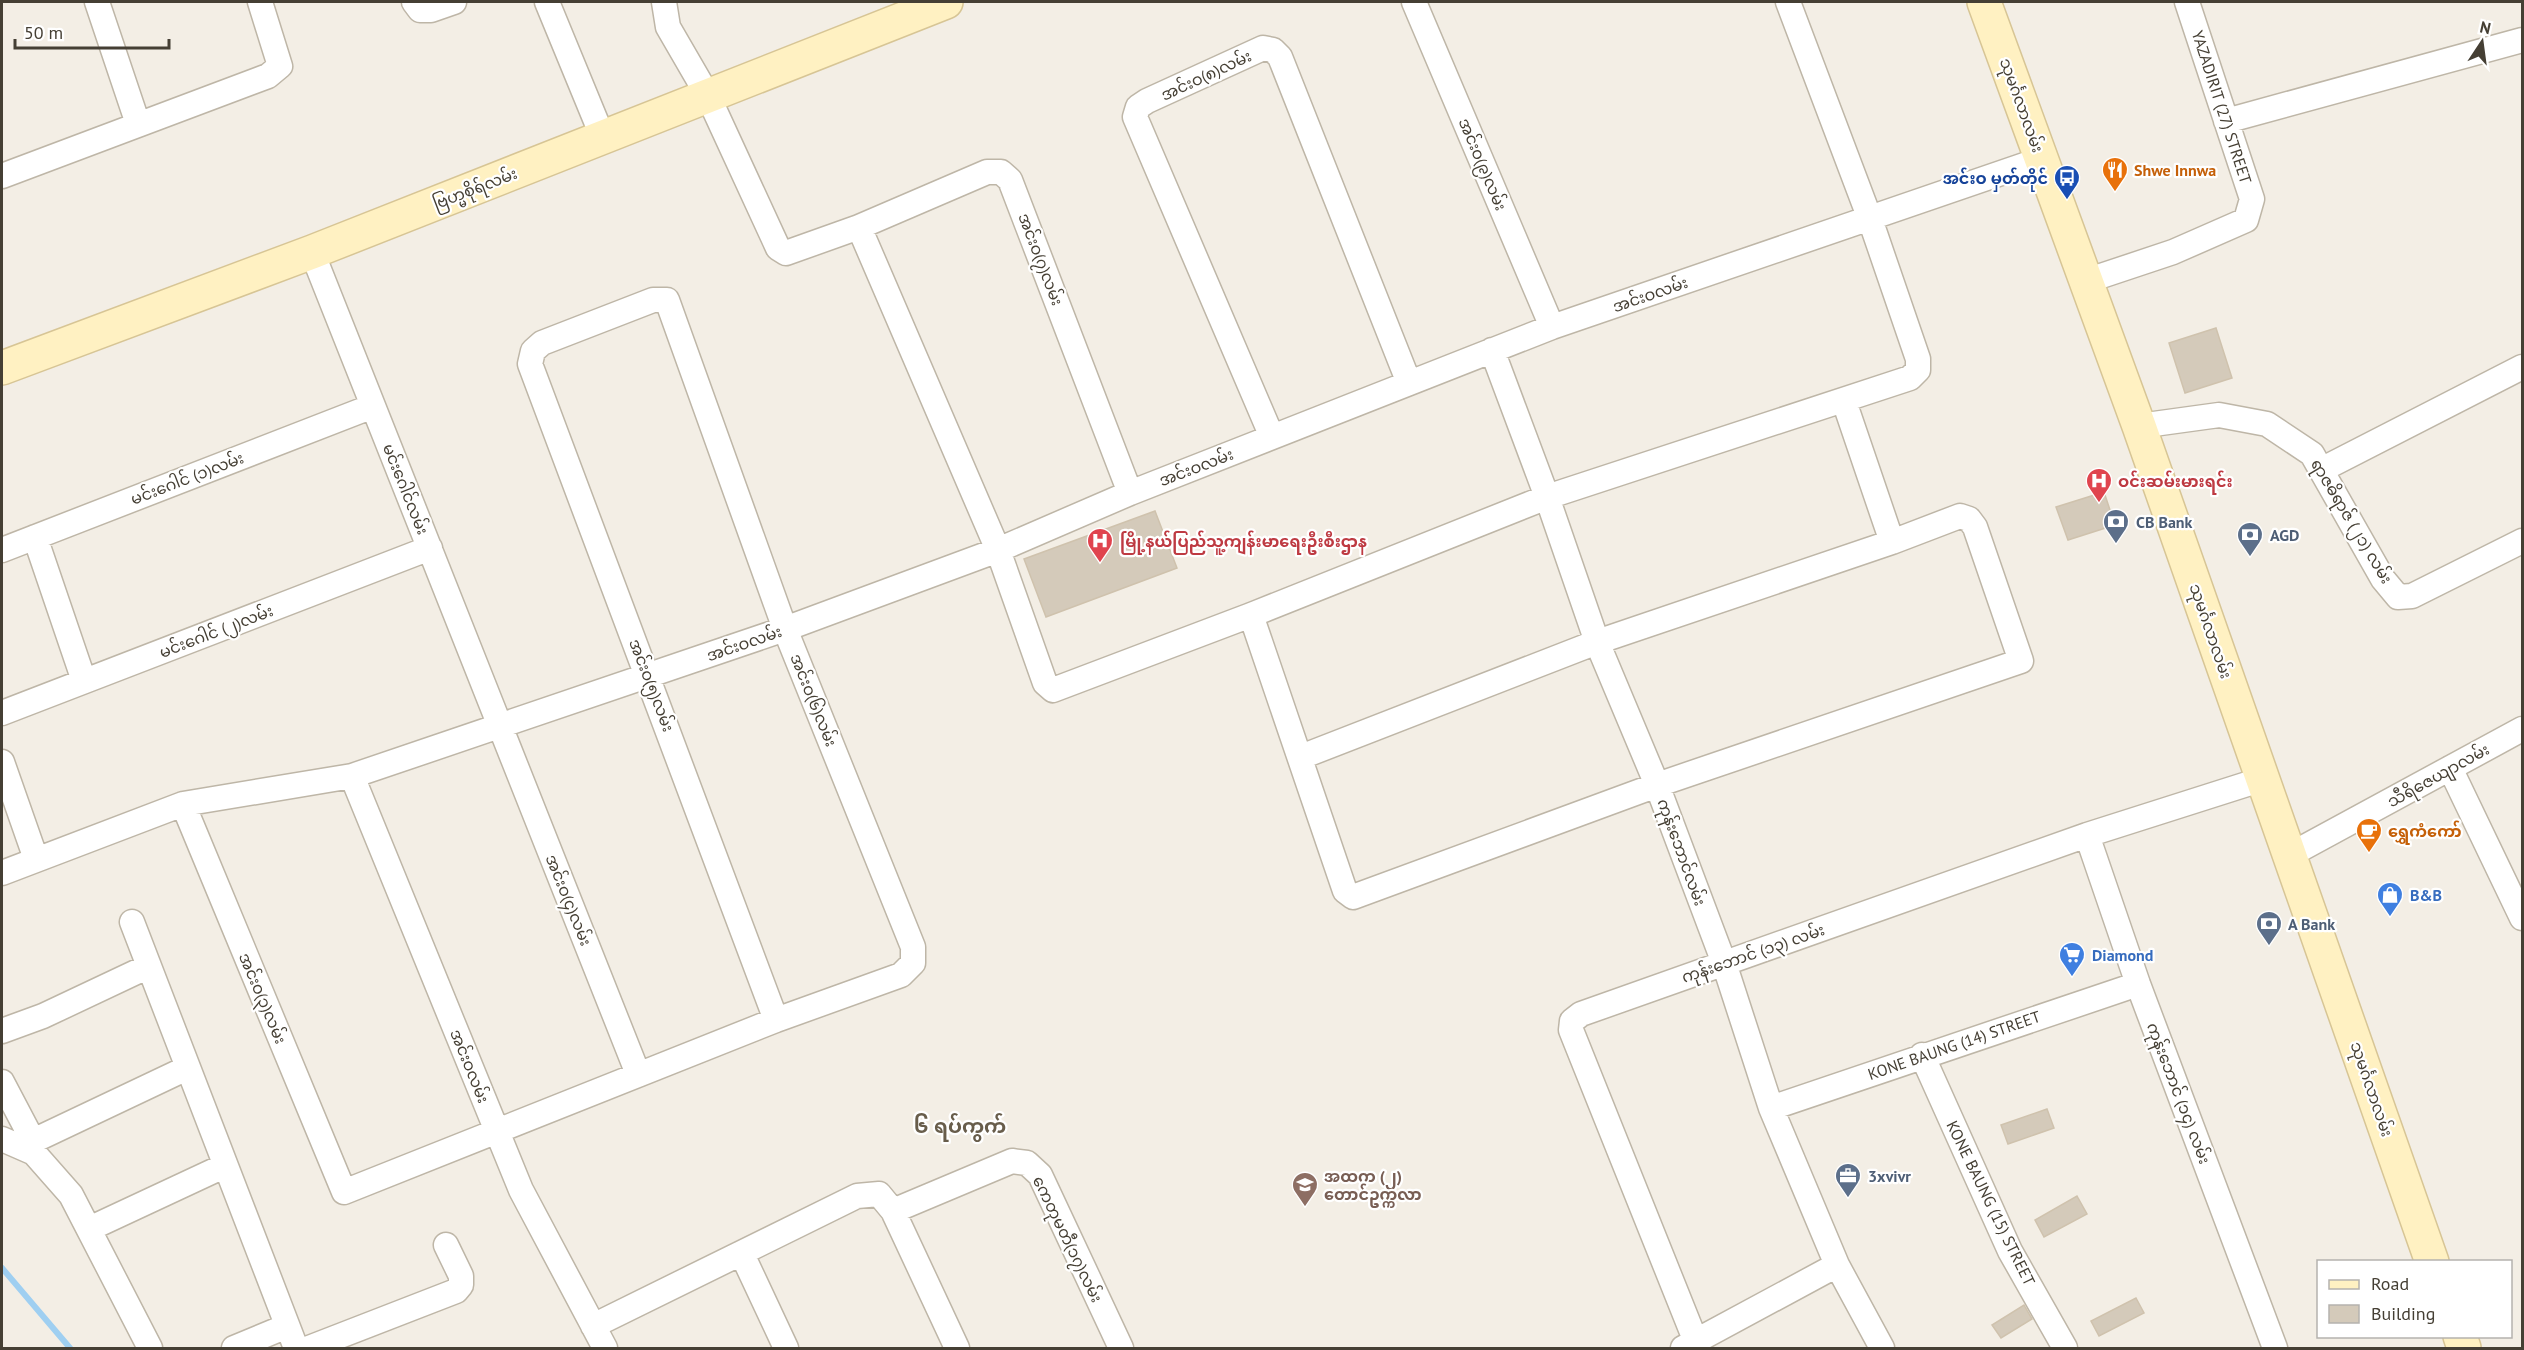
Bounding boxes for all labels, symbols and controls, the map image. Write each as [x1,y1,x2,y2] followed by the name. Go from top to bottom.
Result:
[15,12,170,50] scale bar
[2452,12,2512,72] north arrow
[2478,16,2493,38] text: N
[24,21,63,44] text: 50 m
[2188,28,2256,186] street label: YAZADIRIT (27) STREET
[1157,44,1254,105] street label: အင်းဝ(၈)လမ်း
[1991,55,2049,157] street label: သုမင်္ဂလာလမ်း
[1451,114,1512,215] street label: အင်းဝ(၉)လမ်း
[2100,155,2130,193] restaurant icon: Shwe Innwa
[2134,160,2216,180] place label: Shwe Innwa
[430,162,522,218] street label: ဗြဟ္မစိုရ်လမ်း
[2052,163,2082,201] bus stop icon: အင်းဝ မှတ်တိုင်
[1943,167,2048,192] place label: အင်းဝ မှတ်တိုင်
[1010,210,1069,310] street label: အင်းဝ(၇)လမ်း
[1609,271,1690,316] street label: အင်းဝလမ်း
[379,440,434,537] street label: မင်းဂေါင်လမ်း
[1156,443,1236,490] street label: အင်းဝလမ်း
[127,446,246,509] street label: မင်းဂေါင် (၁)လမ်း
[2303,455,2398,589] street label: ရာဇဓိရာဇ် (၂၁) လမ်း
[2084,466,2114,504] hospital icon: ဝင်းဆမ်းမားရင်း
[2118,470,2233,495] place label: ဝင်းဆမ်းမားရင်း
[2101,507,2131,545] bank icon: CB Bank
[2136,512,2193,532] place label: CB Bank
[2235,520,2265,558] bank icon: AGD
[2270,525,2299,545] place label: AGD
[1085,526,1115,564] hospital icon: မြို့နယ်ပြည်သူ့ကျန်းမာရေးဦးစီးဌာန
[1120,530,1367,555] place label: မြို့နယ်ပြည်သူ့ကျန်းမာရေးဦးစီးဌာန
[2181,581,2238,683] street label: သုမင်္ဂလာလမ်း
[156,599,277,666] street label: မင်းဂေါင် (၂)လမ်း
[703,620,784,665] street label: အင်းဝလမ်း
[621,635,680,736] street label: အင်းဝ(၅)လမ်း
[786,650,843,749] street label: အင်းဝ(၆)လမ်း
[2383,738,2494,815] street label: သီရိဇေယျာလမ်း
[1649,795,1712,910] street label: ကုန်းဘောင်လမ်း
[2354,816,2384,854] cafe icon: ရွှေကံကော်
[2388,820,2461,845] place label: ရွှေကံကော်
[538,851,597,950] street label: အင်းဝ(၄)လမ်း
[2375,880,2405,918] shop icon: B&B
[2410,885,2442,905] place label: B&B
[2254,909,2284,947] bank icon: A Bank
[2288,914,2335,934] place label: A Bank
[1679,918,1829,992] street label: ကုန်းဘောင် (၁၃) လမ်း
[2057,940,2087,978] supermarket icon: Diamond
[2092,945,2153,965] place label: Diamond
[231,949,292,1048] street label: အင်းဝ(၃)လမ်း
[1865,1006,2043,1084] street label: KONE BAUNG (14) STREET
[2138,1019,2216,1168] street label: ကုန်းဘောင် (၁၄) လမ်း
[446,1026,495,1106] street label: အင်းဝလမ်း
[2342,1039,2399,1141] street label: သုမင်္ဂလာလမ်း
[914,1113,1006,1142] district label: ၆ ရပ်ကွက်
[1942,1117,2040,1289] street label: KONE BAUNG (15) STREET
[1833,1161,1863,1199] office icon: 3xvivr
[1324,1166,1422,1208] place label: အထက (၂) တောင်ဥက္ကလာ
[1868,1166,1911,1186] place label: 3xvivr
[1290,1170,1320,1208] school or university icon: အထက (၂) တောင်ဥက္ကလာ
[1024,1172,1108,1308] street label: ကေတုမတီ(၁၇)လမ်း
[2317,1260,2512,1338] legend
[2371,1272,2409,1295] text: Road
[2371,1302,2435,1325] text: Building

